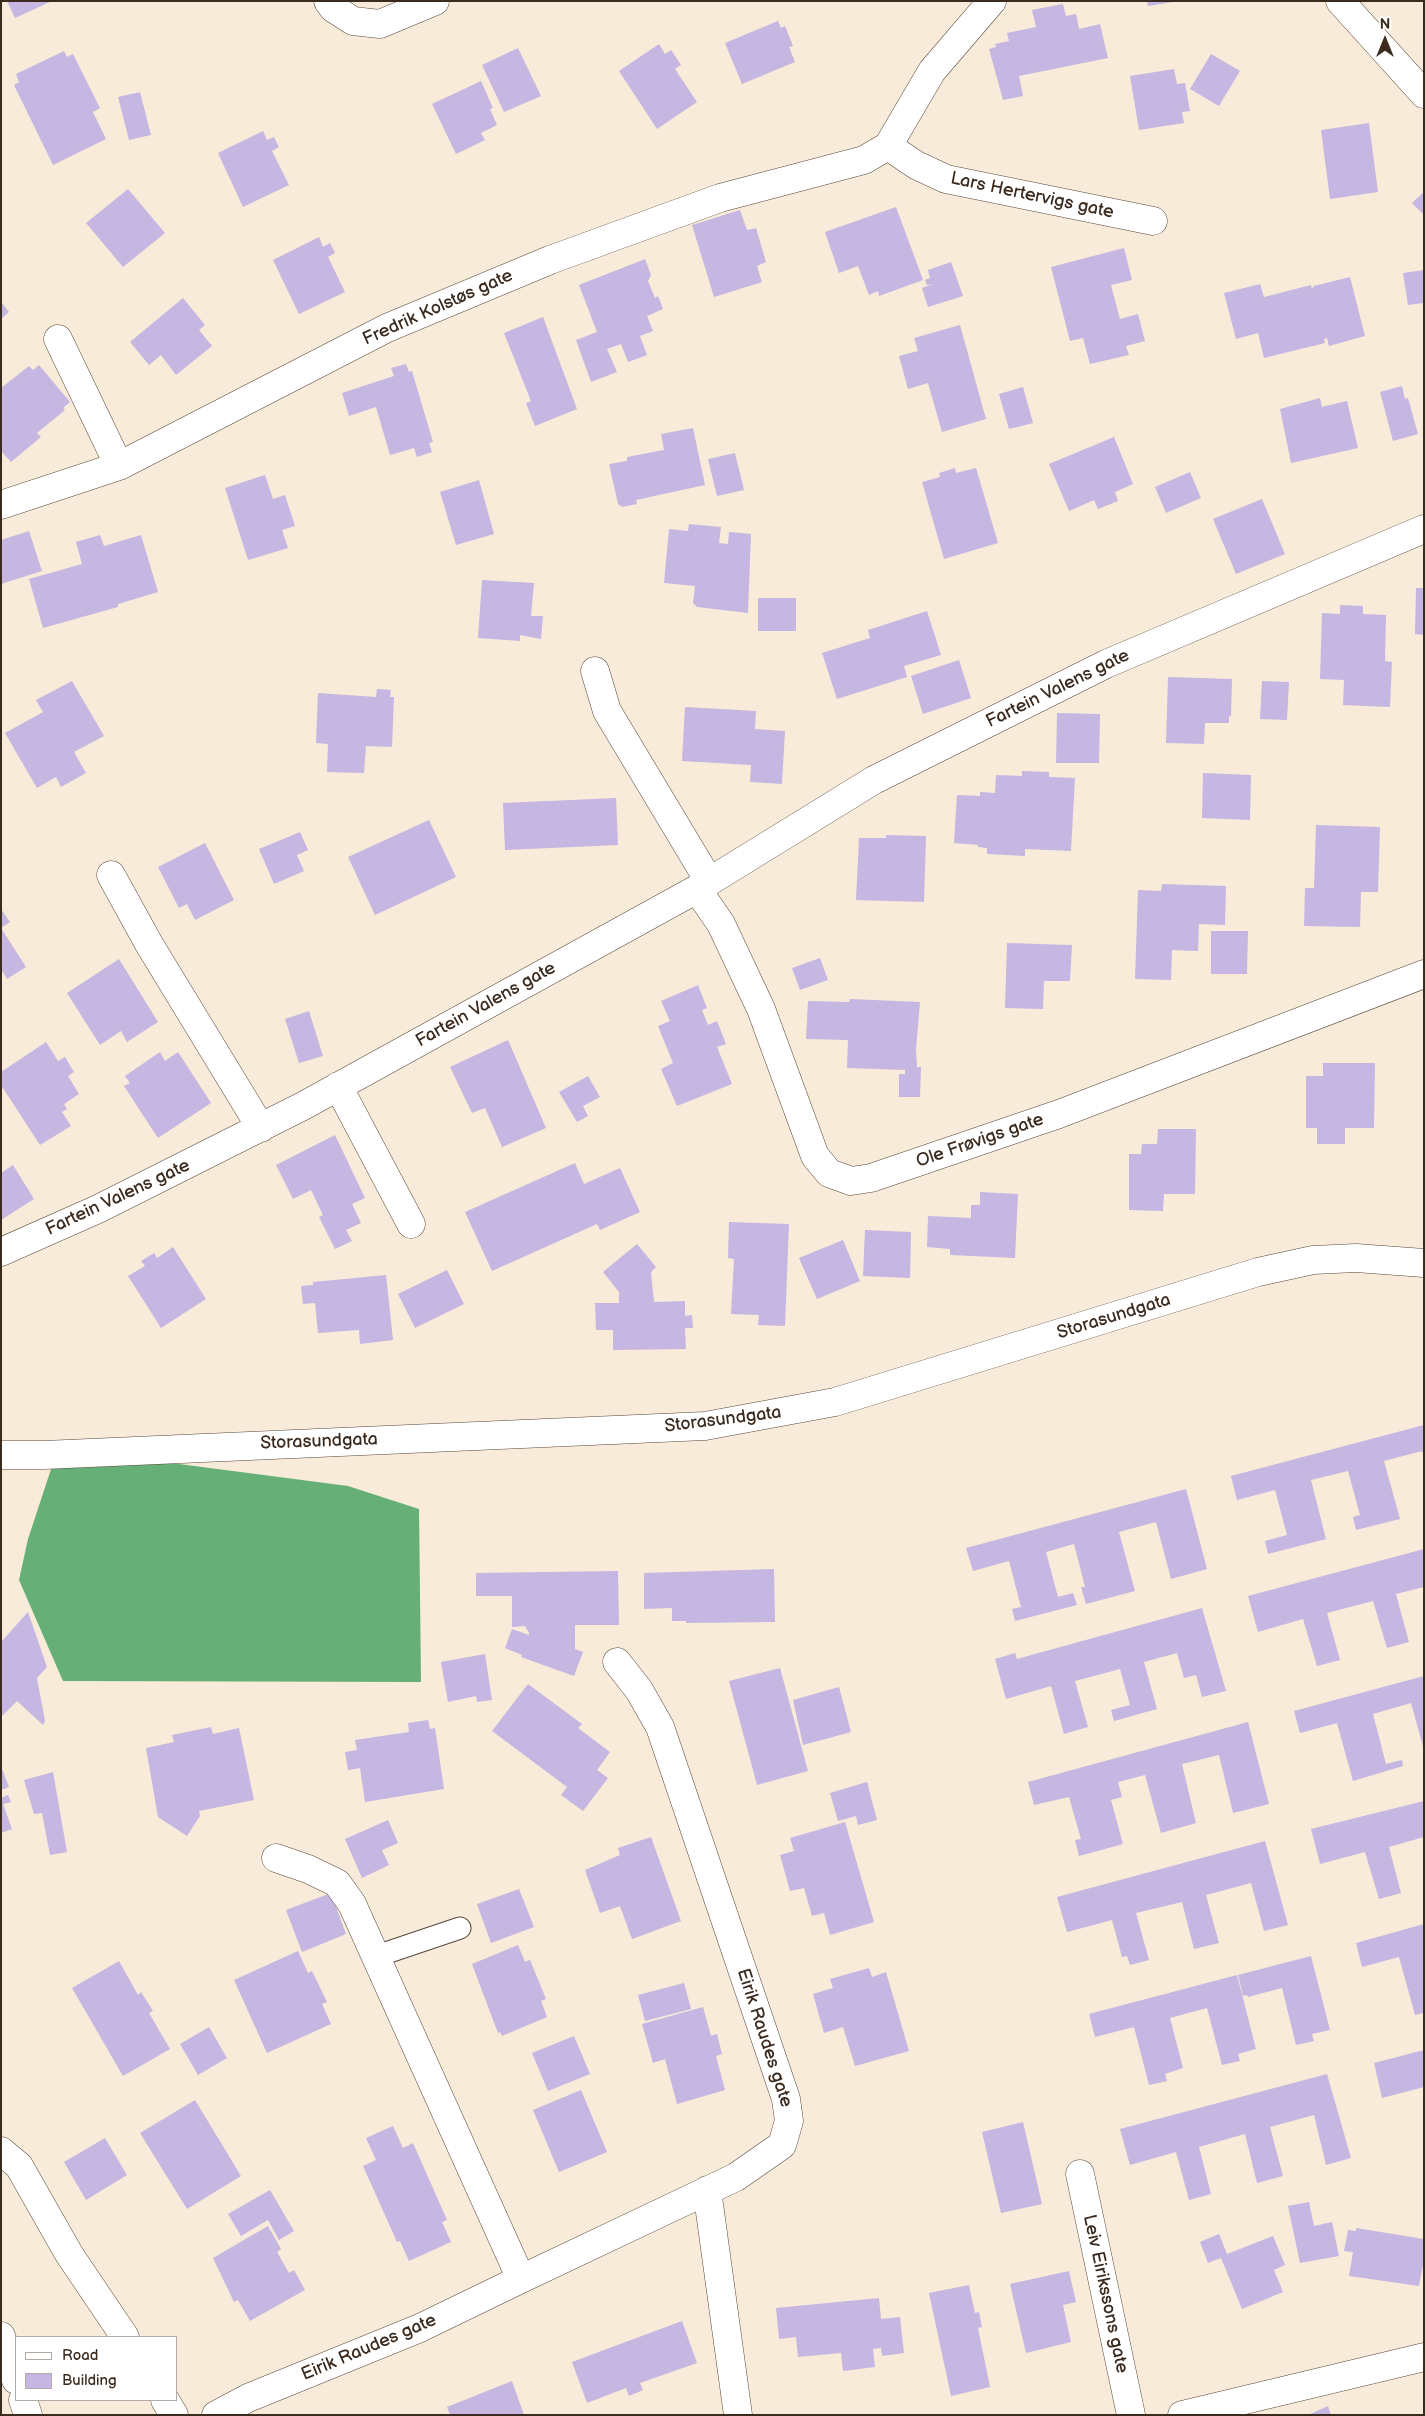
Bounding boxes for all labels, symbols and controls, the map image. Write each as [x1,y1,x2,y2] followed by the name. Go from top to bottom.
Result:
[1360,15,1410,65] north arrow
[1380,16,1390,33] text: N
[948,168,1116,224] street label: Lars Hertervigs gate
[360,265,516,351] street label: Fredrik Kolstøs gate
[983,645,1133,733] street label: Fartein Valens gate
[412,958,560,1052] street label: Fartein Valens gate
[913,1109,1047,1173] street label: Ole Frøvigs gate
[42,1155,194,1241] street label: Fartein Valens gate
[1055,1289,1173,1345] street label: Storasundgata
[663,1402,783,1438] street label: Storasundgata
[260,1429,378,1455] street label: Storasundgata
[731,1966,797,2110] street label: Eirik Raudes gate
[1078,2213,1132,2375] street label: Leiv Eirikssons gate
[298,2310,440,2386] street label: Eirik Raudes gate
[15,2336,178,2401] legend
[62,2346,98,2365] text: Road
[62,2371,117,2390] text: Building

